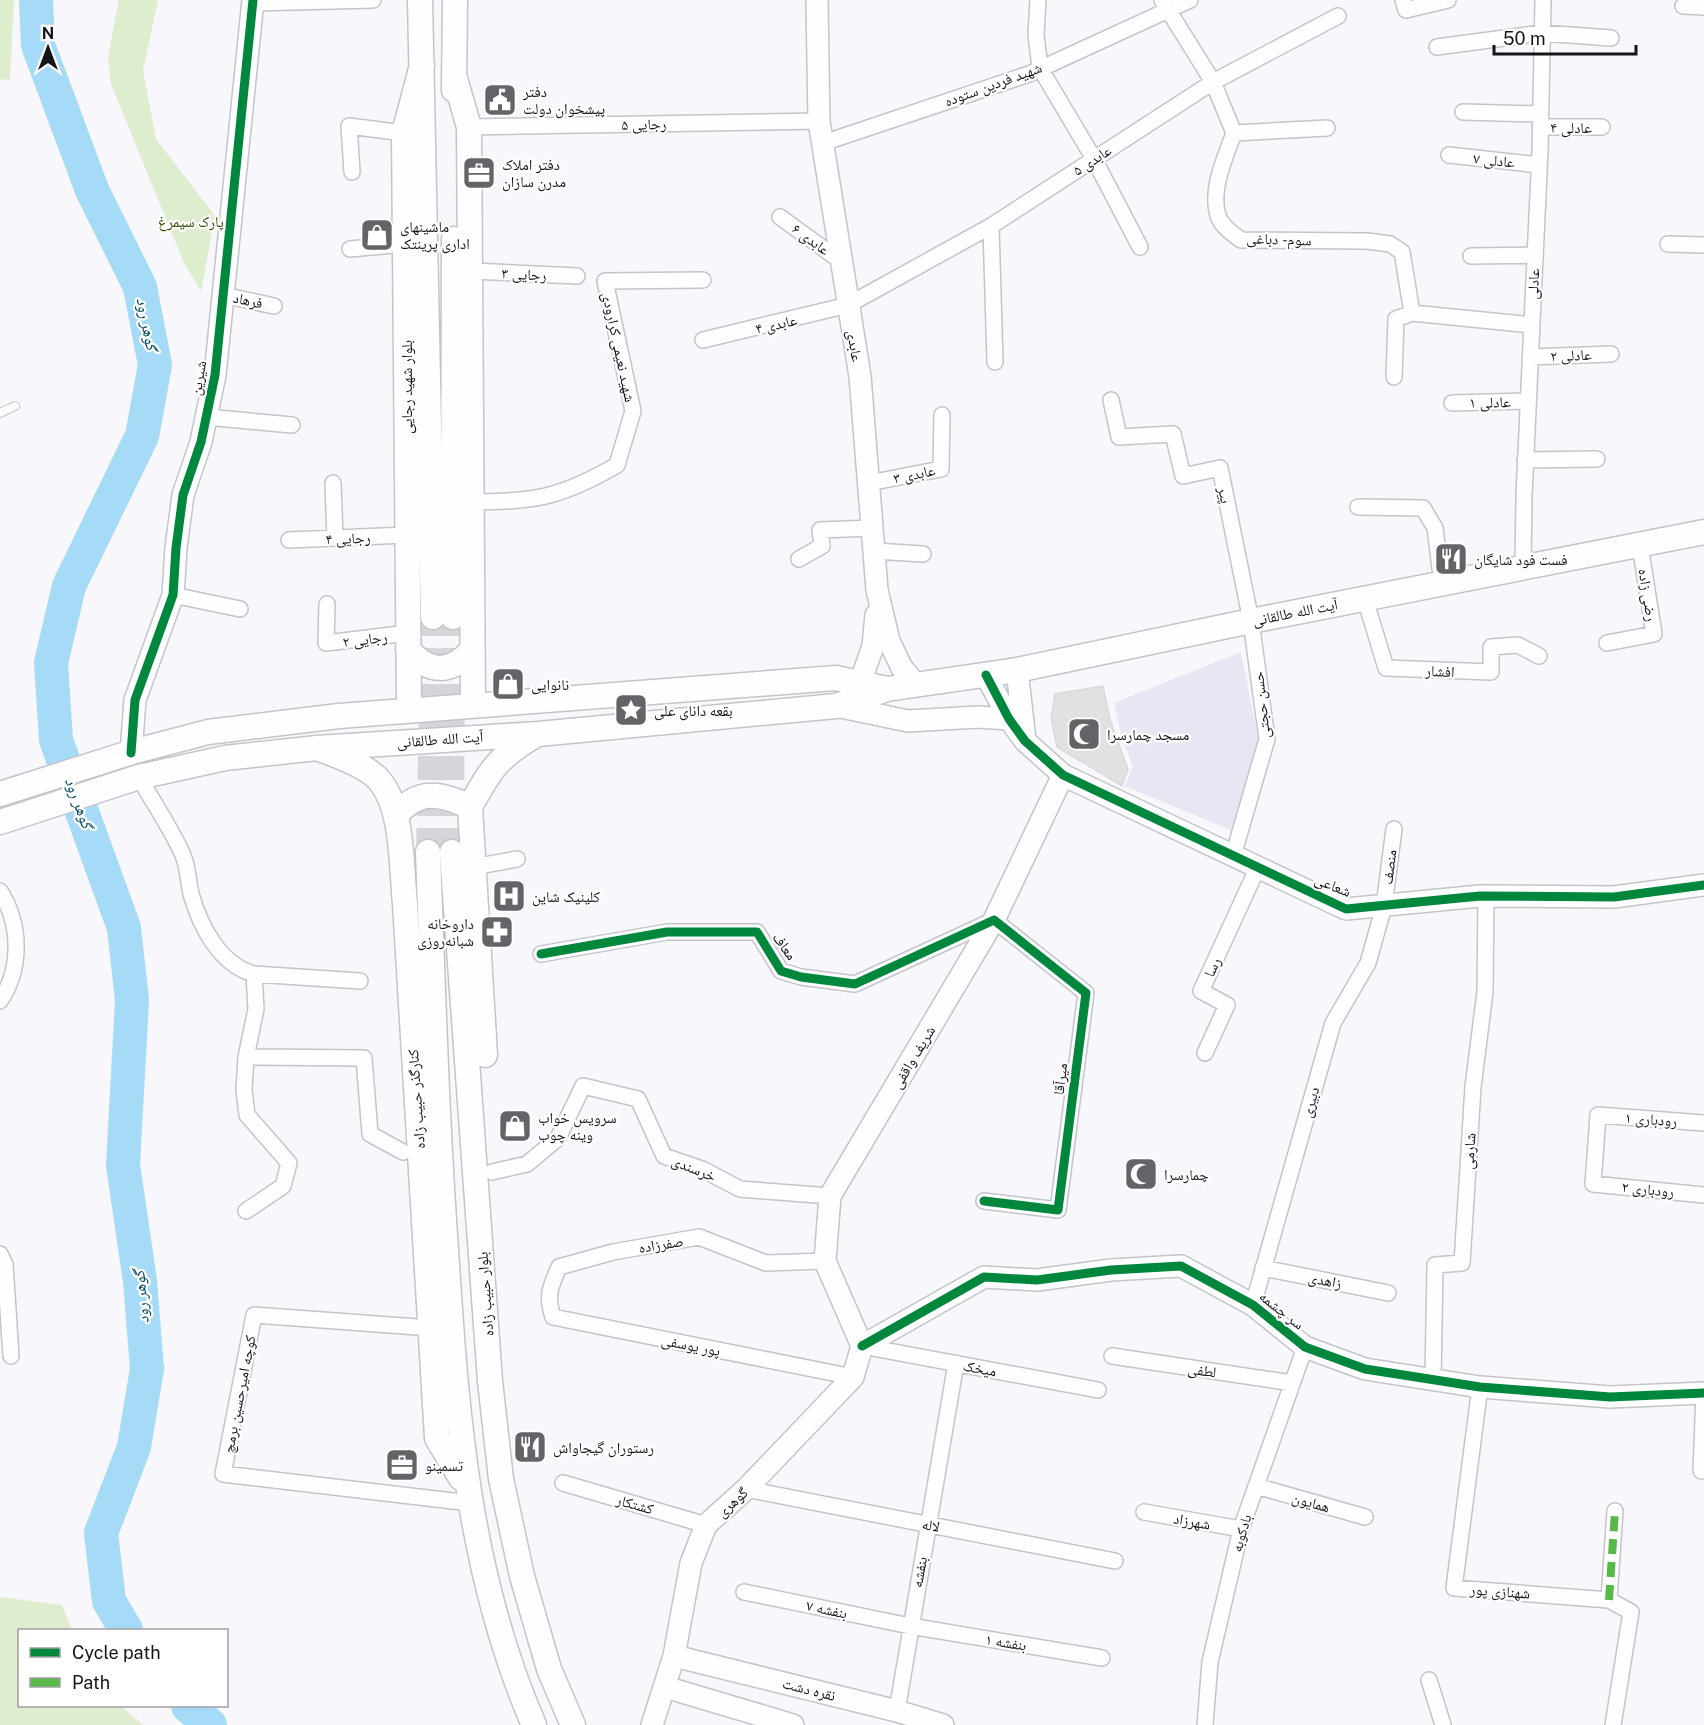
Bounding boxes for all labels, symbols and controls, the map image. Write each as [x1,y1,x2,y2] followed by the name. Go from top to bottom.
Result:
[18,18,78,78] north arrow
[1494,18,1636,56] scale bar
[42,24,54,43] text: N
[1503,28,1546,49] text: 50 m
[942,58,1045,111] street label: شهید فردین ستوده
[482,82,518,118] public building icon: دفتر پیشخوان دولت
[522,83,605,119] place label: دفتر پیشخوان دولت
[621,115,667,135] street label: رجایی ۵
[1550,119,1592,138] street label: عادلی ۴
[1070,141,1116,180] street label: عابدی ۵
[1472,149,1516,173] street label: عادلی ۷
[461,155,497,191] office icon: دفتر املاک مدرن سازان
[502,156,566,192] place label: دفتر املاک مدرن سازان
[158,213,224,232] park label: پارک سیمرغ
[359,217,395,253] shop icon: ماشینهای اداری پرینتک
[400,218,470,254] place label: ماشینهای اداری پرینتک
[788,220,833,260] street label: عابدی ۶
[1246,229,1312,251] street label: سوم - دباغی
[501,264,547,286] street label: رجایی ۳
[1524,268,1544,300] street label: عادلی
[231,289,264,312] street label: فرهاد
[597,291,639,404] street label: شهید نعیمی کرارودی
[133,296,162,356] water label: گوهر رود
[753,311,799,339] street label: عابدی ۴
[842,329,866,364] street label: عابدی
[398,340,417,434] street label: بلوار شهید رجایی
[1550,346,1593,366] street label: عادلی ۲
[187,359,211,397] street label: شیرین
[1469,393,1511,413] street label: عادلی ۱
[892,461,937,489] street label: عابدی ۳
[1214,484,1235,505] street label: پیر
[325,529,371,549] street label: رجایی ۴
[1433,541,1469,577] restaurant icon: فست فود شایگان
[1474,551,1568,570] place label: فست فود شایگان
[1633,567,1661,623] street label: رضی زاده
[1251,595,1341,631] street label: آیت الله طالقانی
[342,628,389,652] street label: رجایی ۲
[1424,662,1455,681] street label: افشار
[490,666,526,702] shop icon: نانوایی
[1249,670,1275,739] street label: حسن حجتی
[531,676,569,695] place label: نانوایی
[613,692,649,728] place icon: بقعه دانای علی
[654,702,733,721] place label: بقعه دانای علی
[1066,716,1102,752] mosque icon: مسجد چمارسرا
[1107,726,1190,744] place label: مسجد چمارسرا
[396,727,485,752] street label: آیت الله طالقانی
[61,775,98,835] water label: گوهر رود
[1378,848,1400,885] street label: منصف
[1312,870,1354,902] street label: شعاعی
[491,878,527,914] hospital icon: کلینیک شاین
[532,888,600,907] place label: کلینیک شاین
[479,914,515,950] pharmacy icon: داروخانه شبانه‌روزی
[417,915,474,951] place label: داروخانه شبانه‌روزی
[769,929,801,963] street label: معاف
[1200,954,1225,980] street label: رسا
[888,1023,940,1092] street label: شریف واقفی
[404,1049,429,1149] street label: کنارگذر حبیب زاده
[1050,1062,1071,1096] street label: میرآقا
[1298,1085,1324,1120] street label: دبیری
[497,1108,533,1144] shop icon: سرویس خواب وینه چوب
[538,1109,617,1144] place label: سرویس خواب وینه چوب
[1624,1109,1678,1131] street label: رودباری ۱
[1459,1132,1481,1170] street label: شارمی
[669,1151,719,1187] street label: خرسندی
[1123,1156,1159,1192] mosque icon: چمارسرا
[1164,1166,1209,1184] place label: چمارسرا
[1621,1178,1675,1202] street label: رودباری ۲
[637,1232,685,1257] street label: صفرزاده
[474,1251,497,1337] street label: بلوار حبیب زاده
[129,1266,153,1324] water label: گوهر رود
[1307,1268,1343,1294] street label: زاهدی
[1256,1287,1308,1334] street label: سر چشمه
[660,1331,722,1361] street label: پور یوسفی
[219,1334,261,1455] street label: کوچه امیرحسین برمچ
[962,1356,998,1380] street label: میخک
[1186,1360,1217,1382] street label: لطفی
[512,1429,548,1465] restaurant icon: رستوران گیجاواش
[553,1439,654,1458] place label: رستوران گیجاواش
[384,1447,420,1483] office icon: تسمینو
[425,1457,464,1475] place label: تسمینو
[713,1483,753,1522] street label: گوهری
[1290,1489,1332,1517] street label: همایون
[613,1490,656,1518] street label: کشتکار
[1172,1509,1212,1534] street label: شهرزاد
[1228,1512,1255,1554] street label: بادکوبه
[921,1515,941,1535] street label: لاله
[908,1555,931,1589] street label: بنفشه
[1468,1580,1531,1604] street label: شهنازی پور
[805,1596,849,1622] street label: بنفشه ۷
[18,1629,228,1707] legend
[984,1630,1028,1654] street label: بنفشه ۱
[72,1642,161,1663] text: Cycle path
[72,1672,110,1693] text: Path
[780,1674,837,1705] street label: نقره دشت

